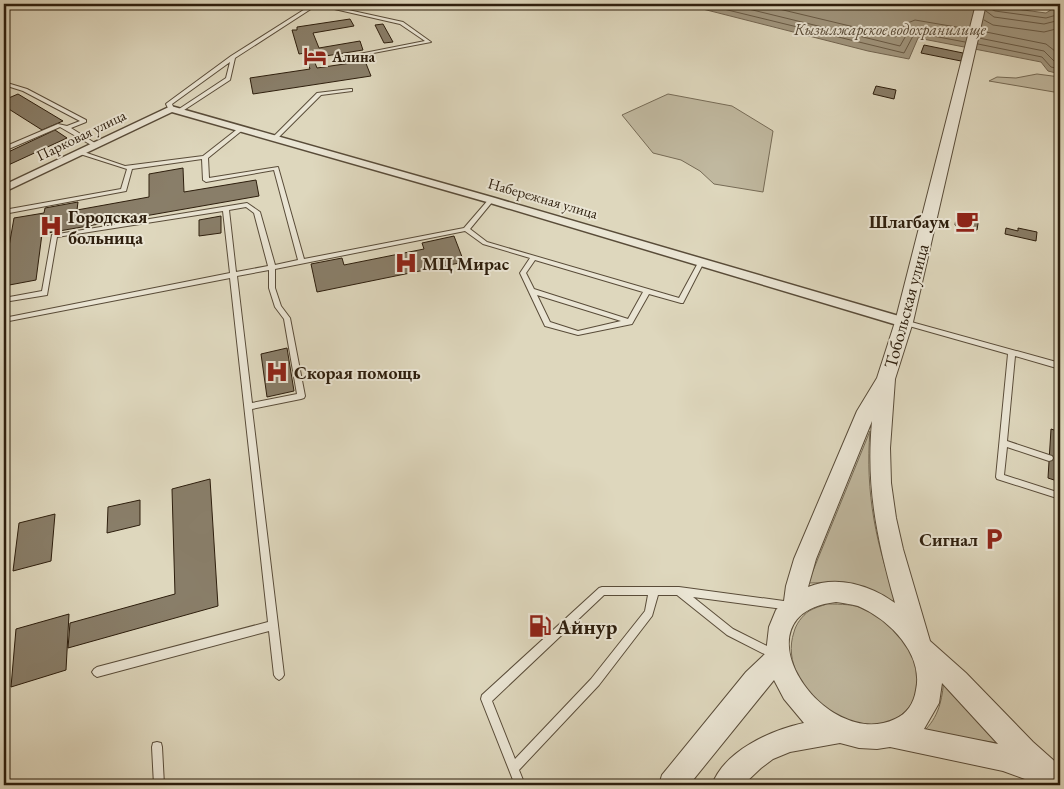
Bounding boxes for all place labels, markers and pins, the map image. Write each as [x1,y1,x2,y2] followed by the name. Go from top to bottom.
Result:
[302,43,328,69] hotel icon: Алина
[331,47,376,66] place label: Алина
[68,205,148,249] place label: Городская больница
[954,208,980,234] cafe icon: Шлагбаум
[869,210,950,233] place label: Шлагбаум
[38,213,64,239] hospital icon: Городская больница
[393,250,419,276] hospital icon: МЦ Мирас
[422,252,510,275] place label: МЦ Мирас
[264,359,290,385] hospital icon: Скорая помощь
[294,361,421,384] place label: Скорая помощь
[981,526,1007,552] parking icon: Сигнал
[919,528,978,551] place label: Сигнал
[527,613,553,639] fuel station icon: Айнур
[555,613,618,640] place label: Айнур

